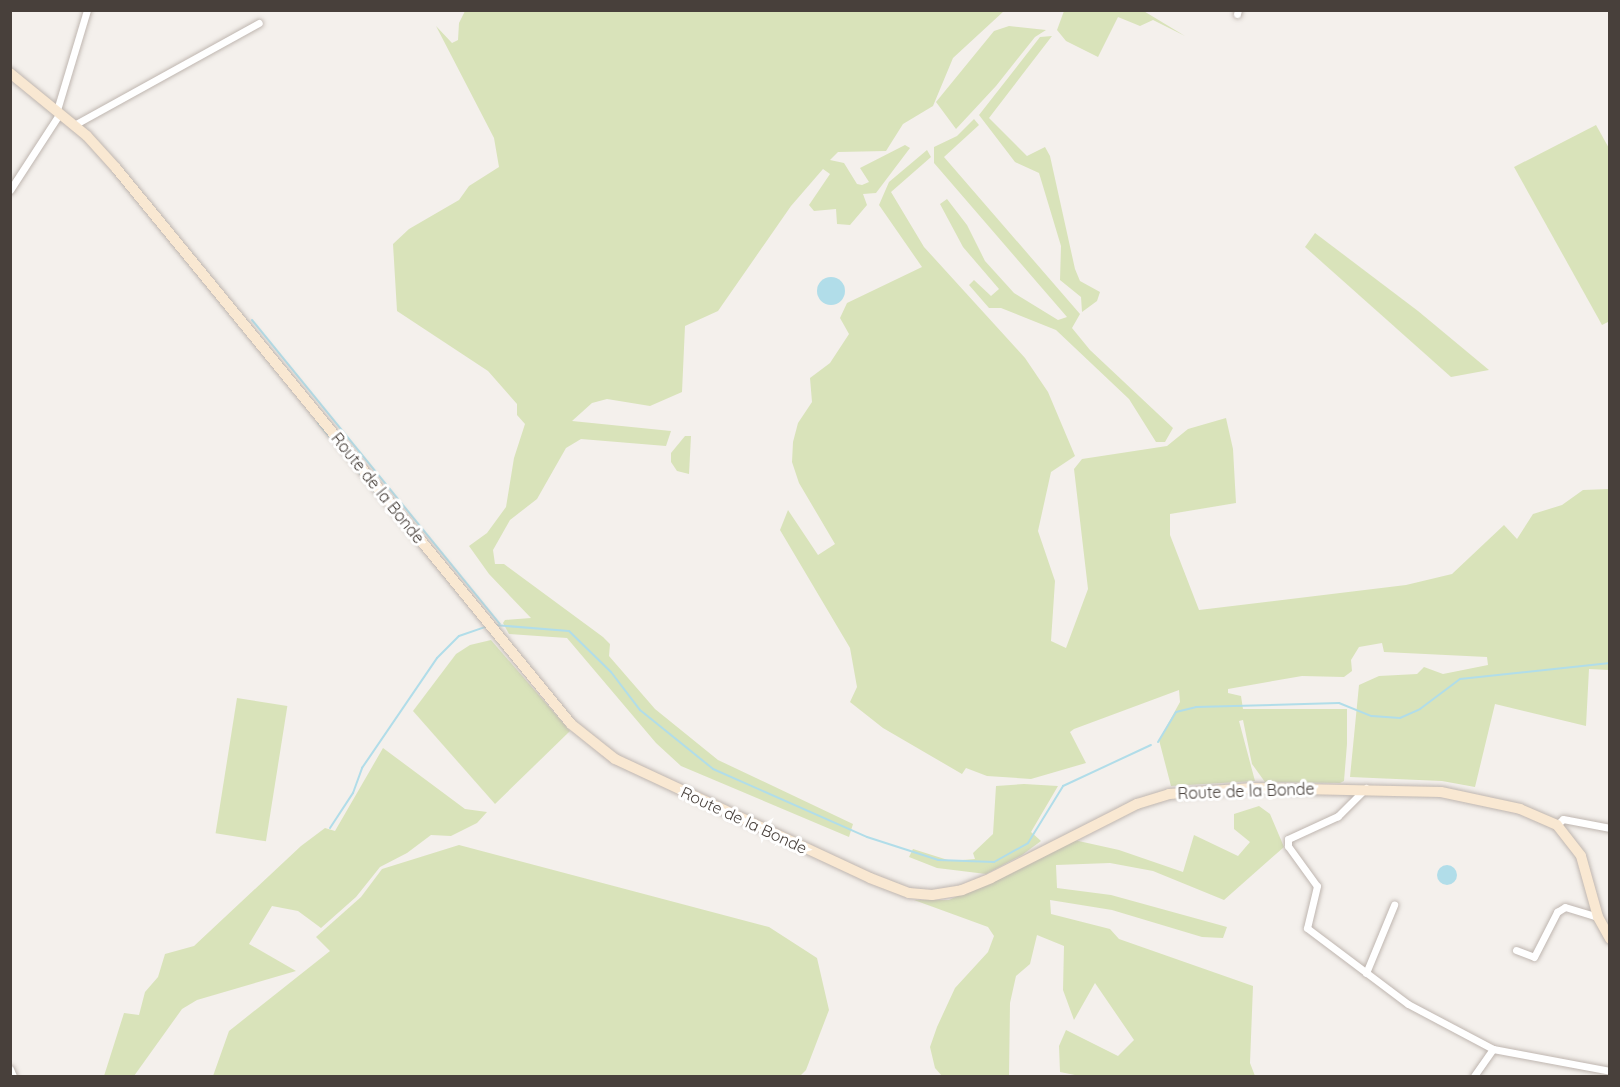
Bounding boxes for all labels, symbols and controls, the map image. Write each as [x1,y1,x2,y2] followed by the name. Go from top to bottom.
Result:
[327,429,429,547] street label: Route de la Bonde
[1177,779,1315,803] street label: Route de la Bonde
[678,782,810,858] street label: Route de la Bonde

